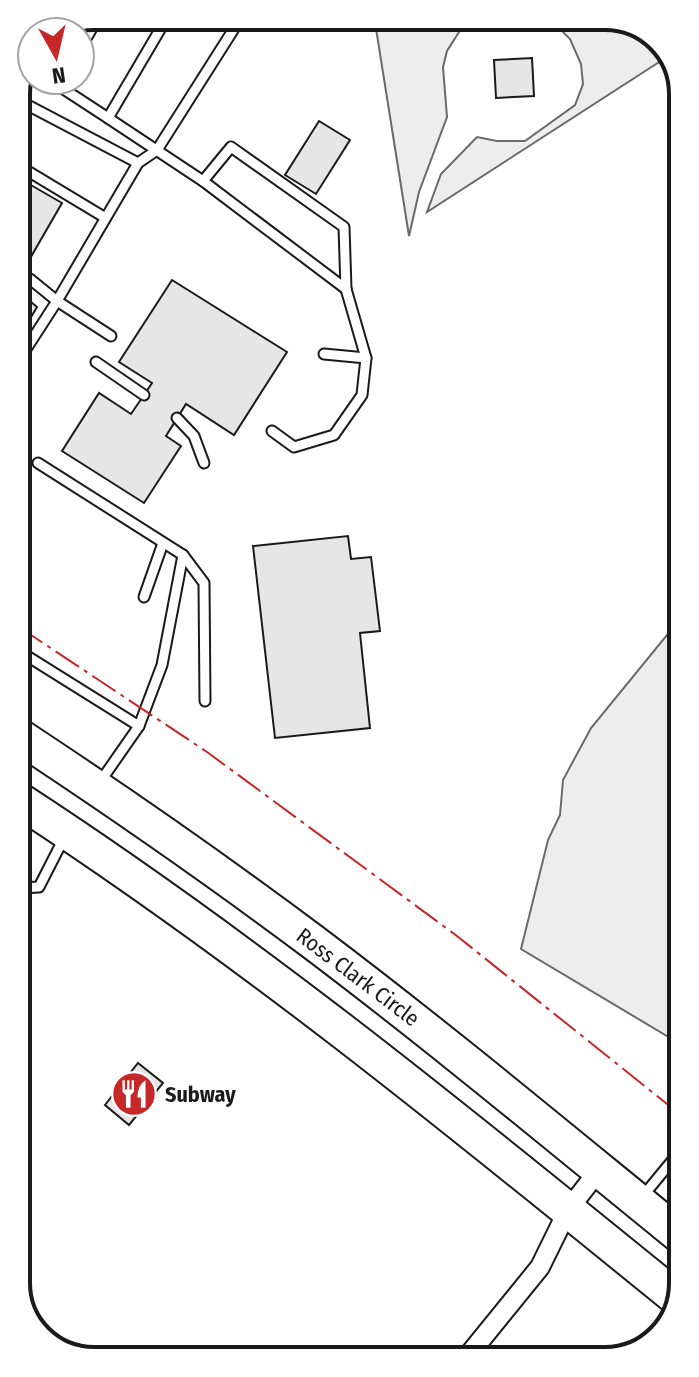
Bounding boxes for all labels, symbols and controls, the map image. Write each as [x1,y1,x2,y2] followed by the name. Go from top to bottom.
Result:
[16,16,96,96] north arrow
[50,61,67,90] text: N
[291,922,425,1032] street label: Ross Clark Circle
[110,1070,158,1118] restaurant icon: Subway
[165,1081,236,1108] place label: Subway

